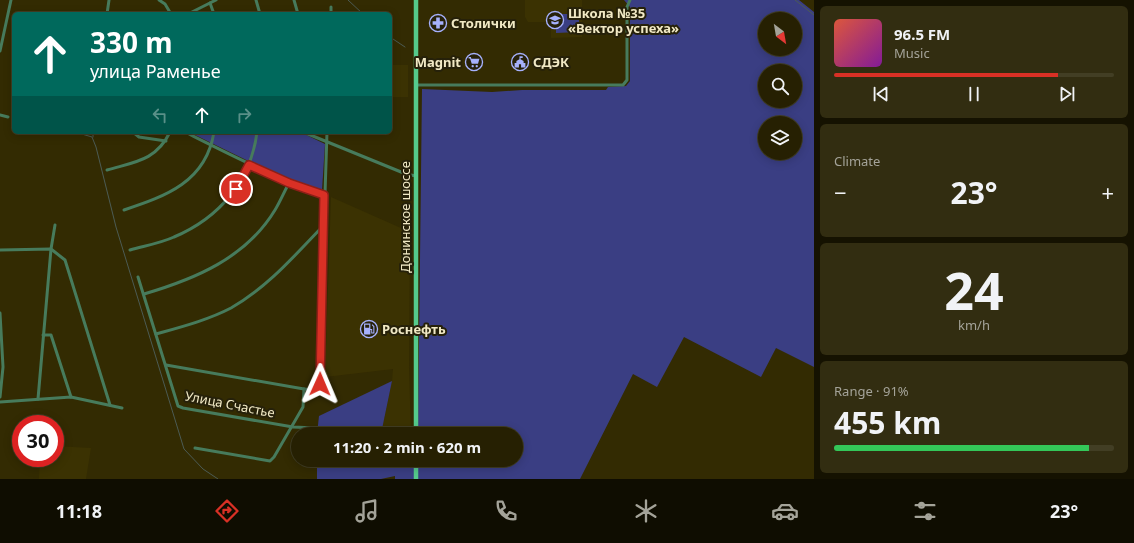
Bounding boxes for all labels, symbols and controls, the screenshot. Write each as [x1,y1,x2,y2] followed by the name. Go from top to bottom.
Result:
[568,4,679,37] place label: Школа №35 «Вектор успеха»
[545,10,565,30] school or university icon: Школа №35 «Вектор успеха»
[758,12,802,56] north arrow
[758,12,802,160] map controls
[428,13,448,33] pharmacy icon: Столички
[451,14,516,32] place label: Столички
[90,23,173,61] text: 330 m
[894,24,950,44] text: 96.5 FM
[24,28,76,80] icon: ahead
[894,44,930,62] text: Music
[464,52,484,72] supermarket icon: Magnit
[510,52,530,72] public building icon: СДЭК
[415,53,461,71] place label: Magnit
[533,53,569,71] place label: СДЭК
[90,59,221,83] text: улица Раменье
[758,64,802,108] button: search
[870,83,892,105] icon: previous
[963,83,985,105] icon: pause
[1056,83,1078,105] icon: next
[149,104,171,126] icon: left
[191,104,213,126] icon: ahead
[233,104,255,126] icon: right
[758,116,802,160] button: layers
[834,152,880,170] text: Climate
[396,161,414,273] street label: Донинское шоссе
[219,172,253,206] pin
[950,172,998,213] text: 23°
[834,177,847,207] text: −
[1101,177,1114,207] text: +
[225,178,247,200] icon: arrive
[944,254,1004,325] text: 24
[958,316,990,334] text: km/h
[359,319,379,339] fuel station icon: Роснефть
[382,320,446,338] place label: Роснефть
[299,363,341,405] position arrow
[834,382,909,400] text: Range · 91%
[183,386,277,422] street label: Улица Счастье
[834,402,941,443] text: 455 km
[12,415,64,467] speed limit sign: 30
[333,437,481,457] text: 11:20 · 2 min · 620 m
[213,497,241,525] icon: directions
[353,497,381,525] icon: music
[492,497,520,525] icon: phone
[632,497,660,525] icon: climate
[771,497,799,525] icon: car
[911,497,939,525] icon: filters
[56,499,102,523] text: 11:18
[1050,499,1078,523] text: 23°

